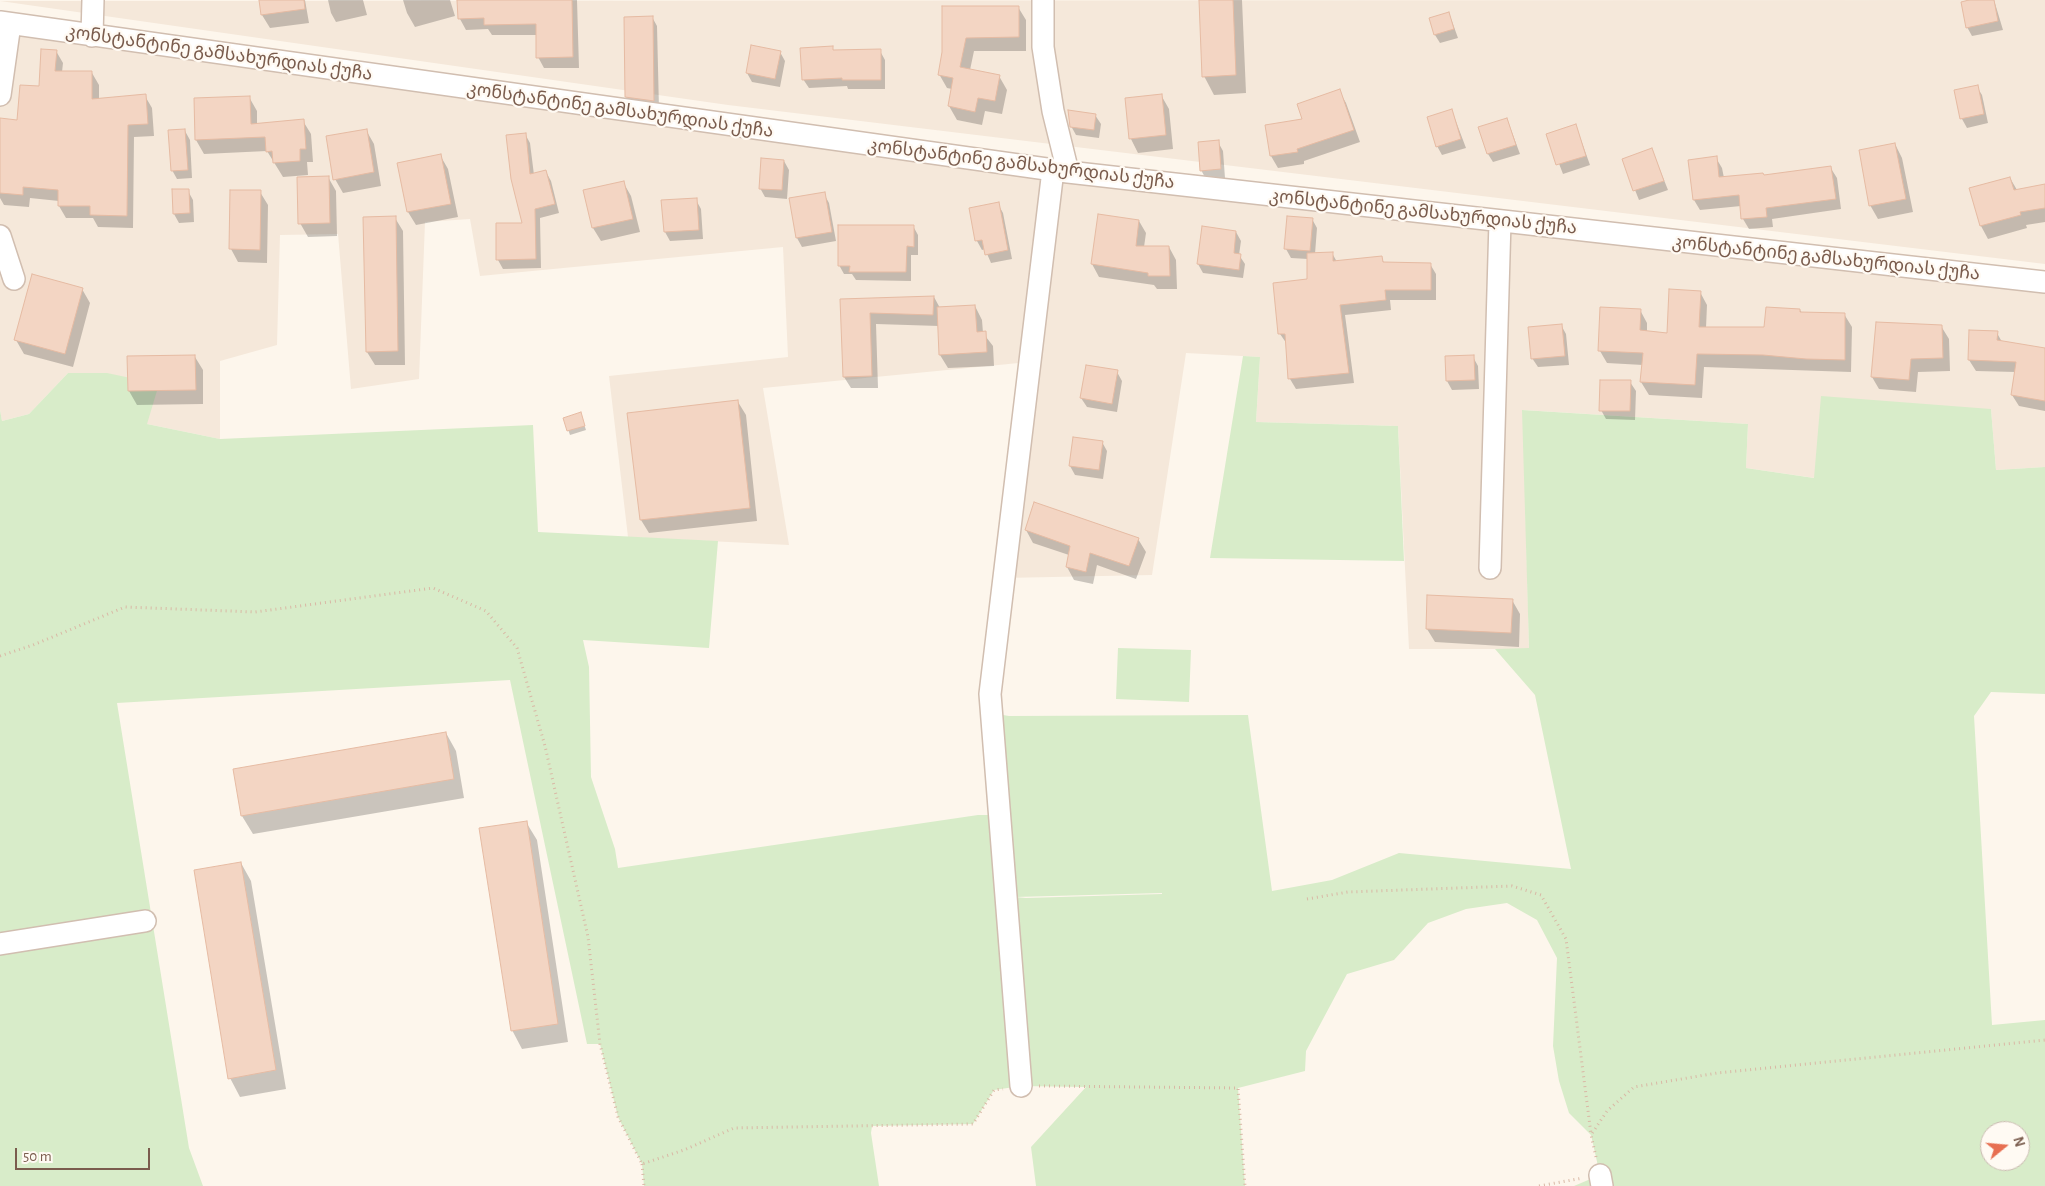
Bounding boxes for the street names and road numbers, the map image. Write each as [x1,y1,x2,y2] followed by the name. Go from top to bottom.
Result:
[64,21,374,85] street label: კონსტანტინე გამსახურდიას ქუჩა
[465,78,775,142] street label: კონსტანტინე გამსახურდიას ქუჩა
[866,134,1176,194] street label: კონსტანტინე გამსახურდიას ქუჩა
[1268,185,1578,239] street label: კონსტანტინე გამსახურდიას ქუჩა
[1671,231,1981,285] street label: კონსტანტინე გამსახურდიას ქუჩა

